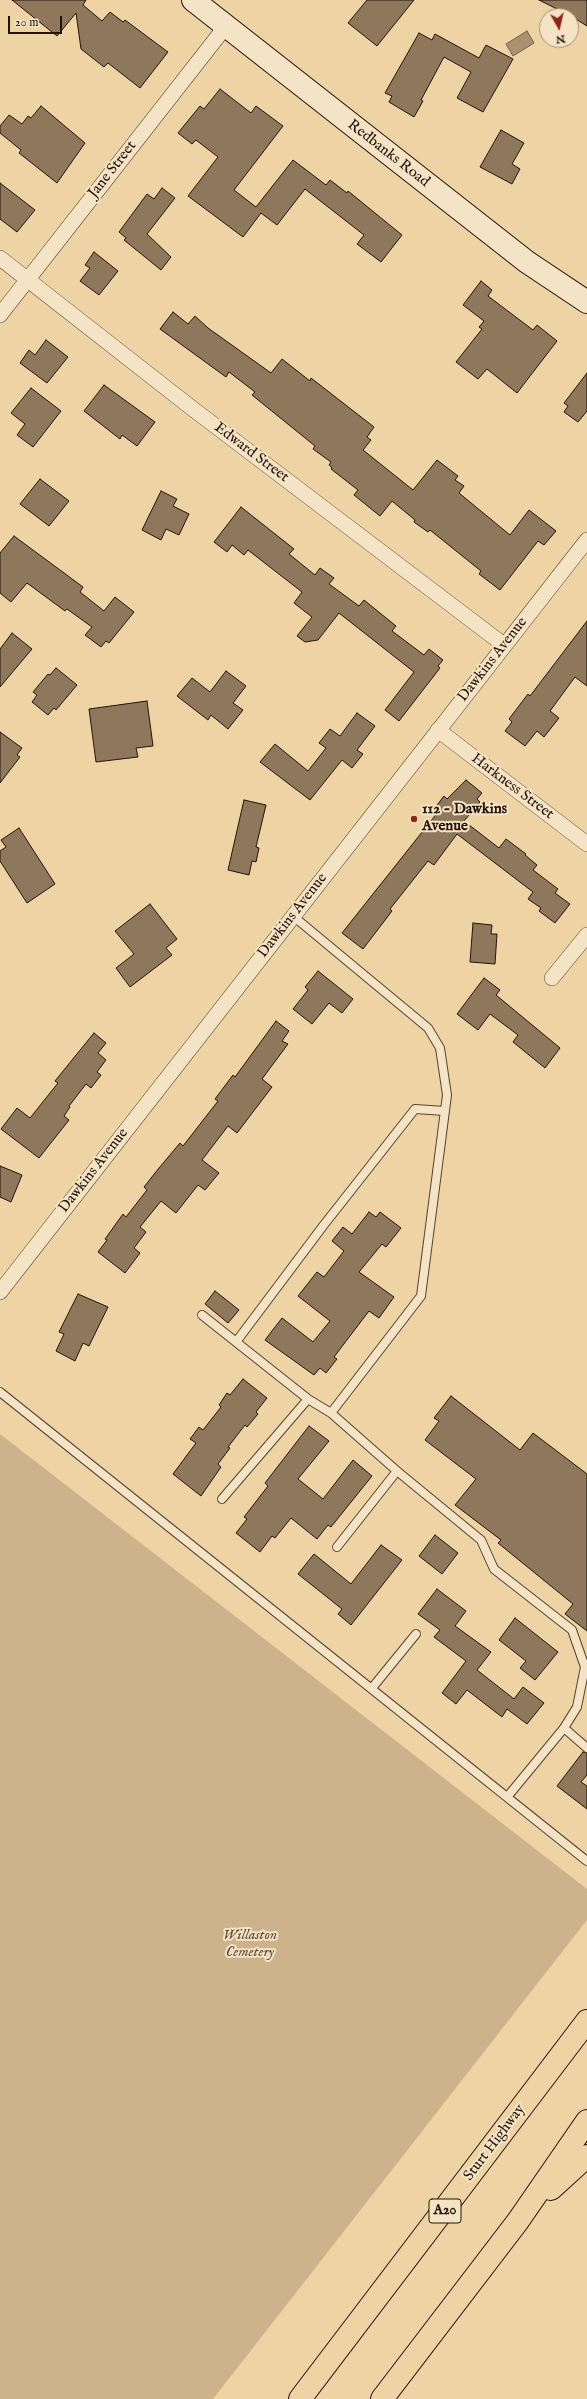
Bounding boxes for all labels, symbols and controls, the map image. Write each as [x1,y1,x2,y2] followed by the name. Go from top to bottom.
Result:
[10,8,64,34] scale bar
[539,8,579,48] north arrow
[15,15,38,30] text: 20 m
[555,31,566,46] text: N
[343,116,433,192] street label: Redbanks Road
[85,138,141,202] street label: Jane Street
[210,419,292,487] street label: Edward Street
[454,614,532,706] street label: Dawkins Avenue
[467,750,557,824] street label: Harkness Street
[422,801,507,836] place label: 112 - Dawkins Avenue
[409,814,419,824] marker: 112 - Dawkins Avenue
[254,870,332,962] street label: Dawkins Avenue
[55,1125,133,1217] street label: Dawkins Avenue
[223,1927,277,1962] park label: Willaston Cemetery
[460,2101,530,2185] street label: Sturt Highway
[429,2199,461,2223] road number: A20

